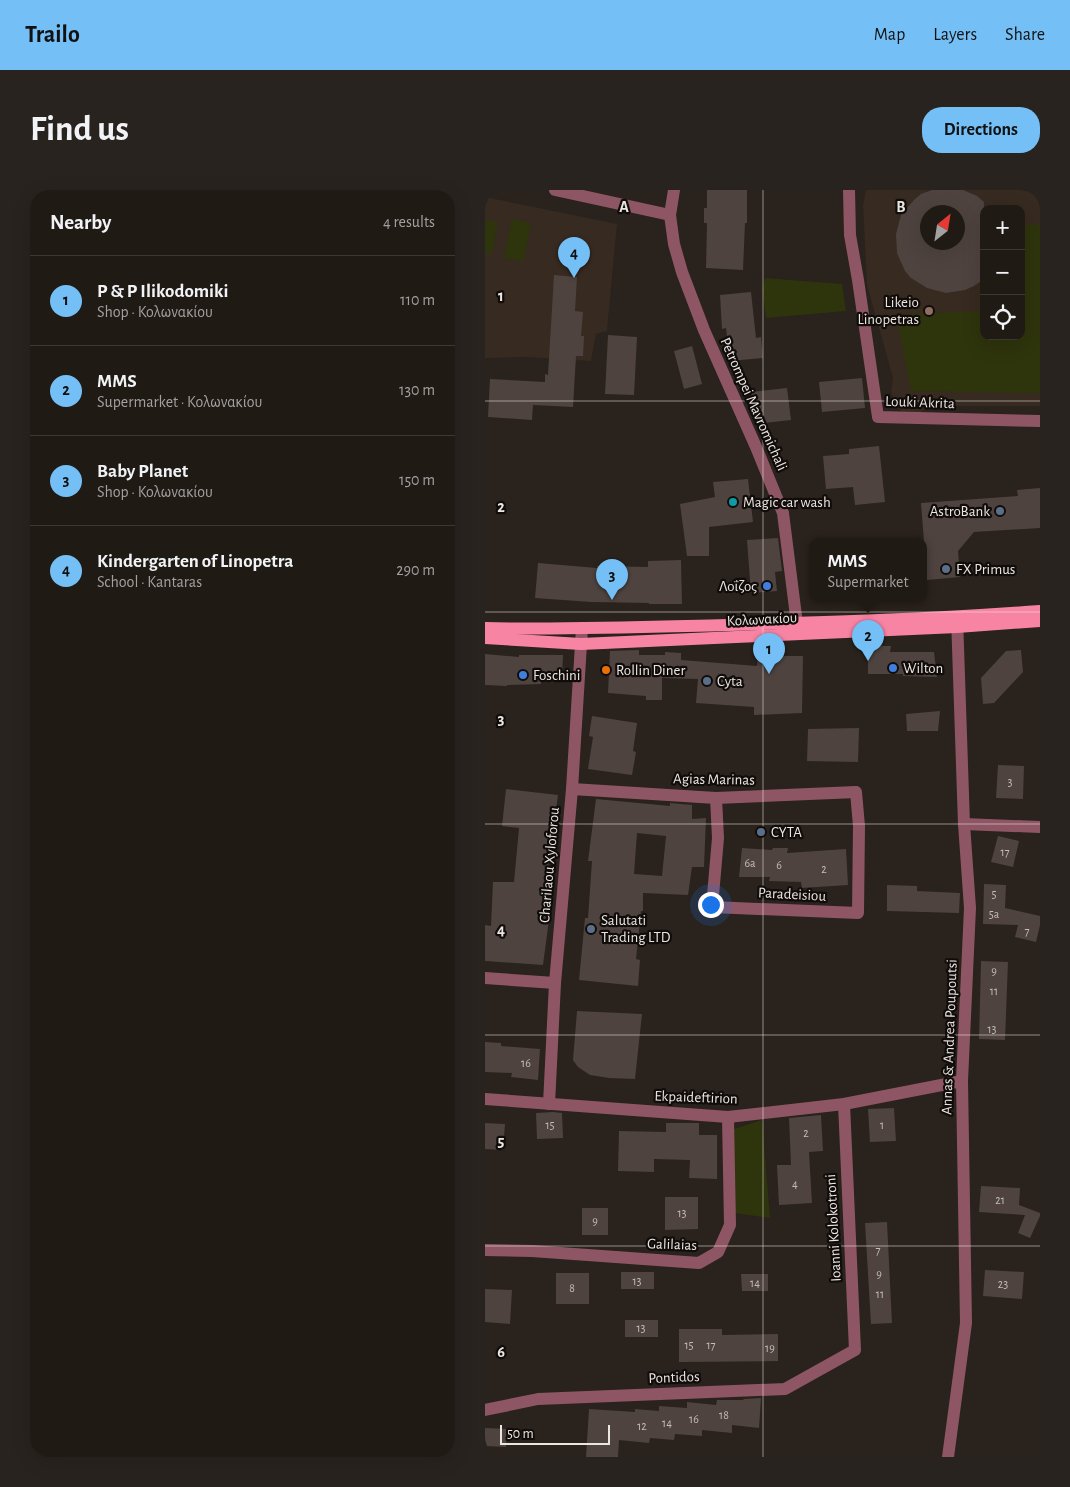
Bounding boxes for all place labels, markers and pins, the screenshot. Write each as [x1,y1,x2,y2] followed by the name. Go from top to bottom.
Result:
[558,237,590,278] pin: 4
[858,295,919,327] place label: Likeio Linopetras
[923,305,935,317] marker: Likeio Linopetras
[743,495,831,510] place label: Magic car wash
[727,496,739,508] marker: Magic car wash
[930,504,990,519] place label: AstroBank
[994,505,1006,517] marker: AstroBank
[596,559,628,600] pin: 3
[956,562,1015,577] place label: FX Primus
[940,563,952,575] marker: FX Primus
[719,579,757,594] place label: Λοΐζος
[761,580,773,592] marker: Λοΐζος
[852,620,884,661] pin: 2
[753,633,785,674] pin: 1
[903,661,943,676] place label: Wilton
[887,662,899,674] marker: Wilton
[616,663,685,678] place label: Rollin Diner
[600,664,612,676] marker: Rollin Diner
[533,668,580,683] place label: Foschini
[517,669,529,681] marker: Foschini
[717,674,743,689] place label: Cyta
[701,675,713,687] marker: Cyta
[771,825,802,840] place label: CYTA
[755,826,767,838] marker: CYTA
[601,913,671,945] place label: Salutati Trading LTD
[585,923,597,935] marker: Salutati Trading LTD

